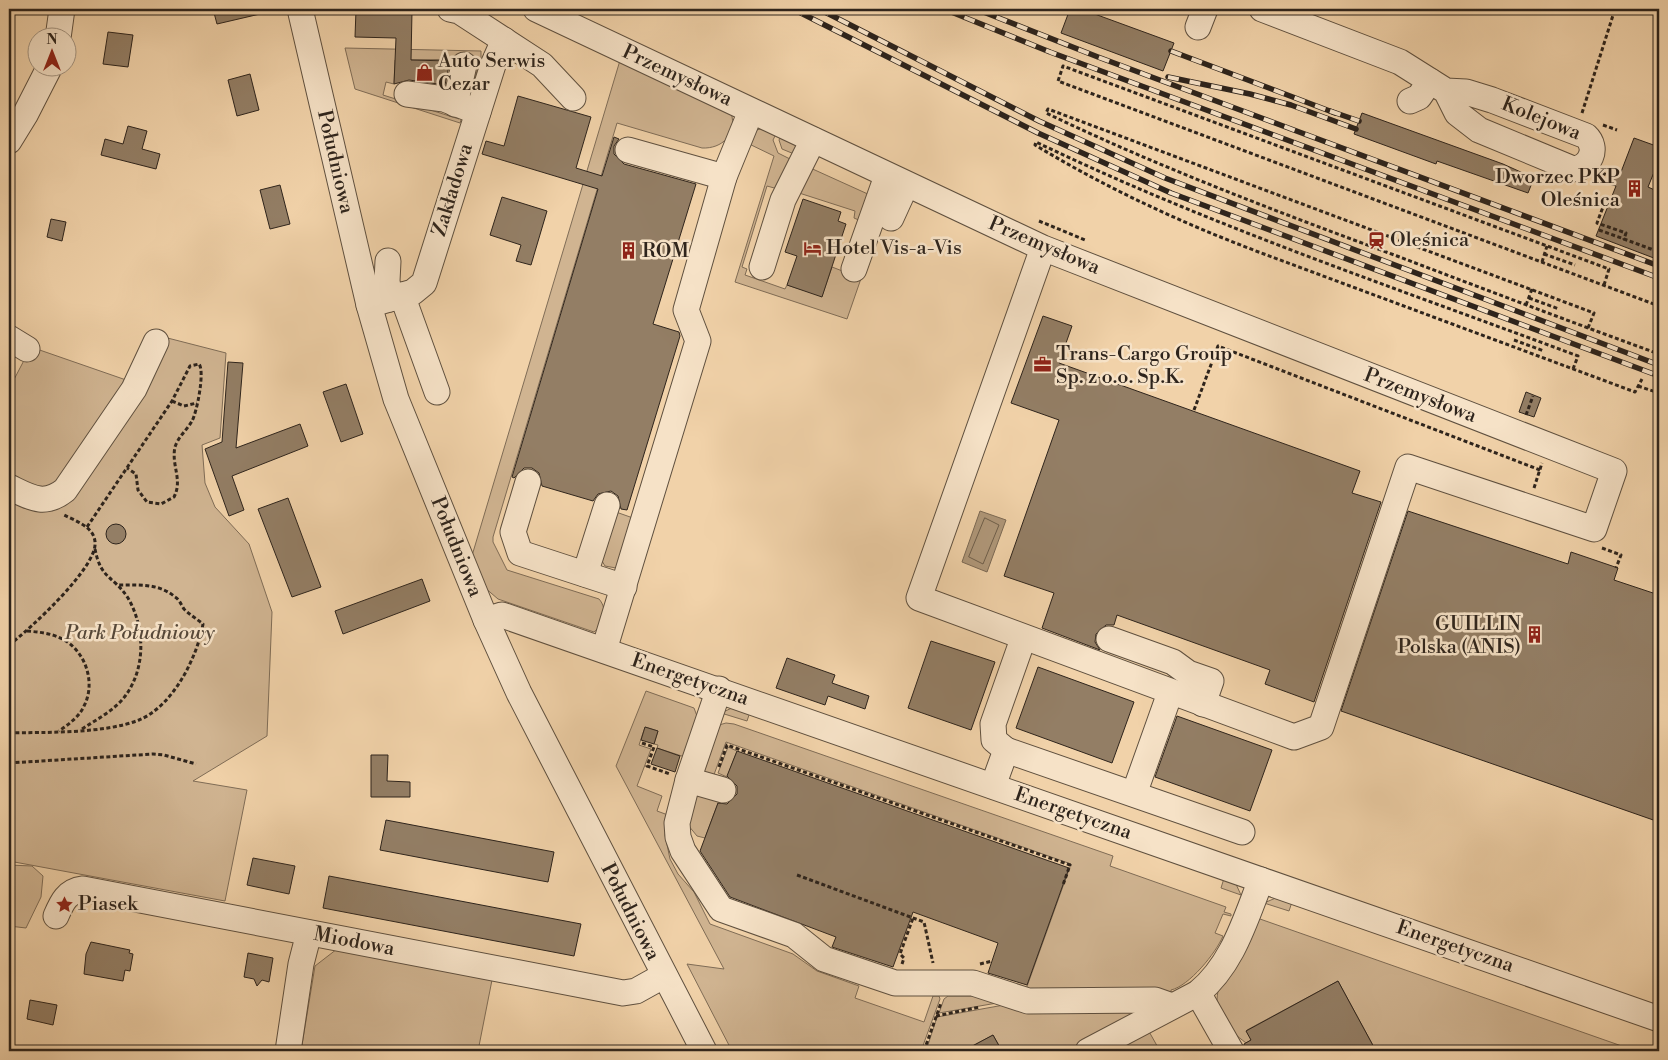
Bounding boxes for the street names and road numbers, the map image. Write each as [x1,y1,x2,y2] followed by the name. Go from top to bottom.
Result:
[618,40,737,113] street label: Przemysłowa
[1498,92,1585,147] street label: Kolejowa
[311,108,359,217] street label: Południowa
[427,140,479,240] street label: Zakładowa
[984,211,1104,281] street label: Przemysłowa
[1360,363,1481,429] street label: Przemysłowa
[425,493,488,601] street label: Południowa
[628,648,753,712] street label: Energetyczna
[1011,782,1136,846] street label: Energetyczna
[595,859,666,966] street label: Południowa
[1393,915,1518,979] street label: Energetyczna
[311,922,397,962] street label: Miodowa

